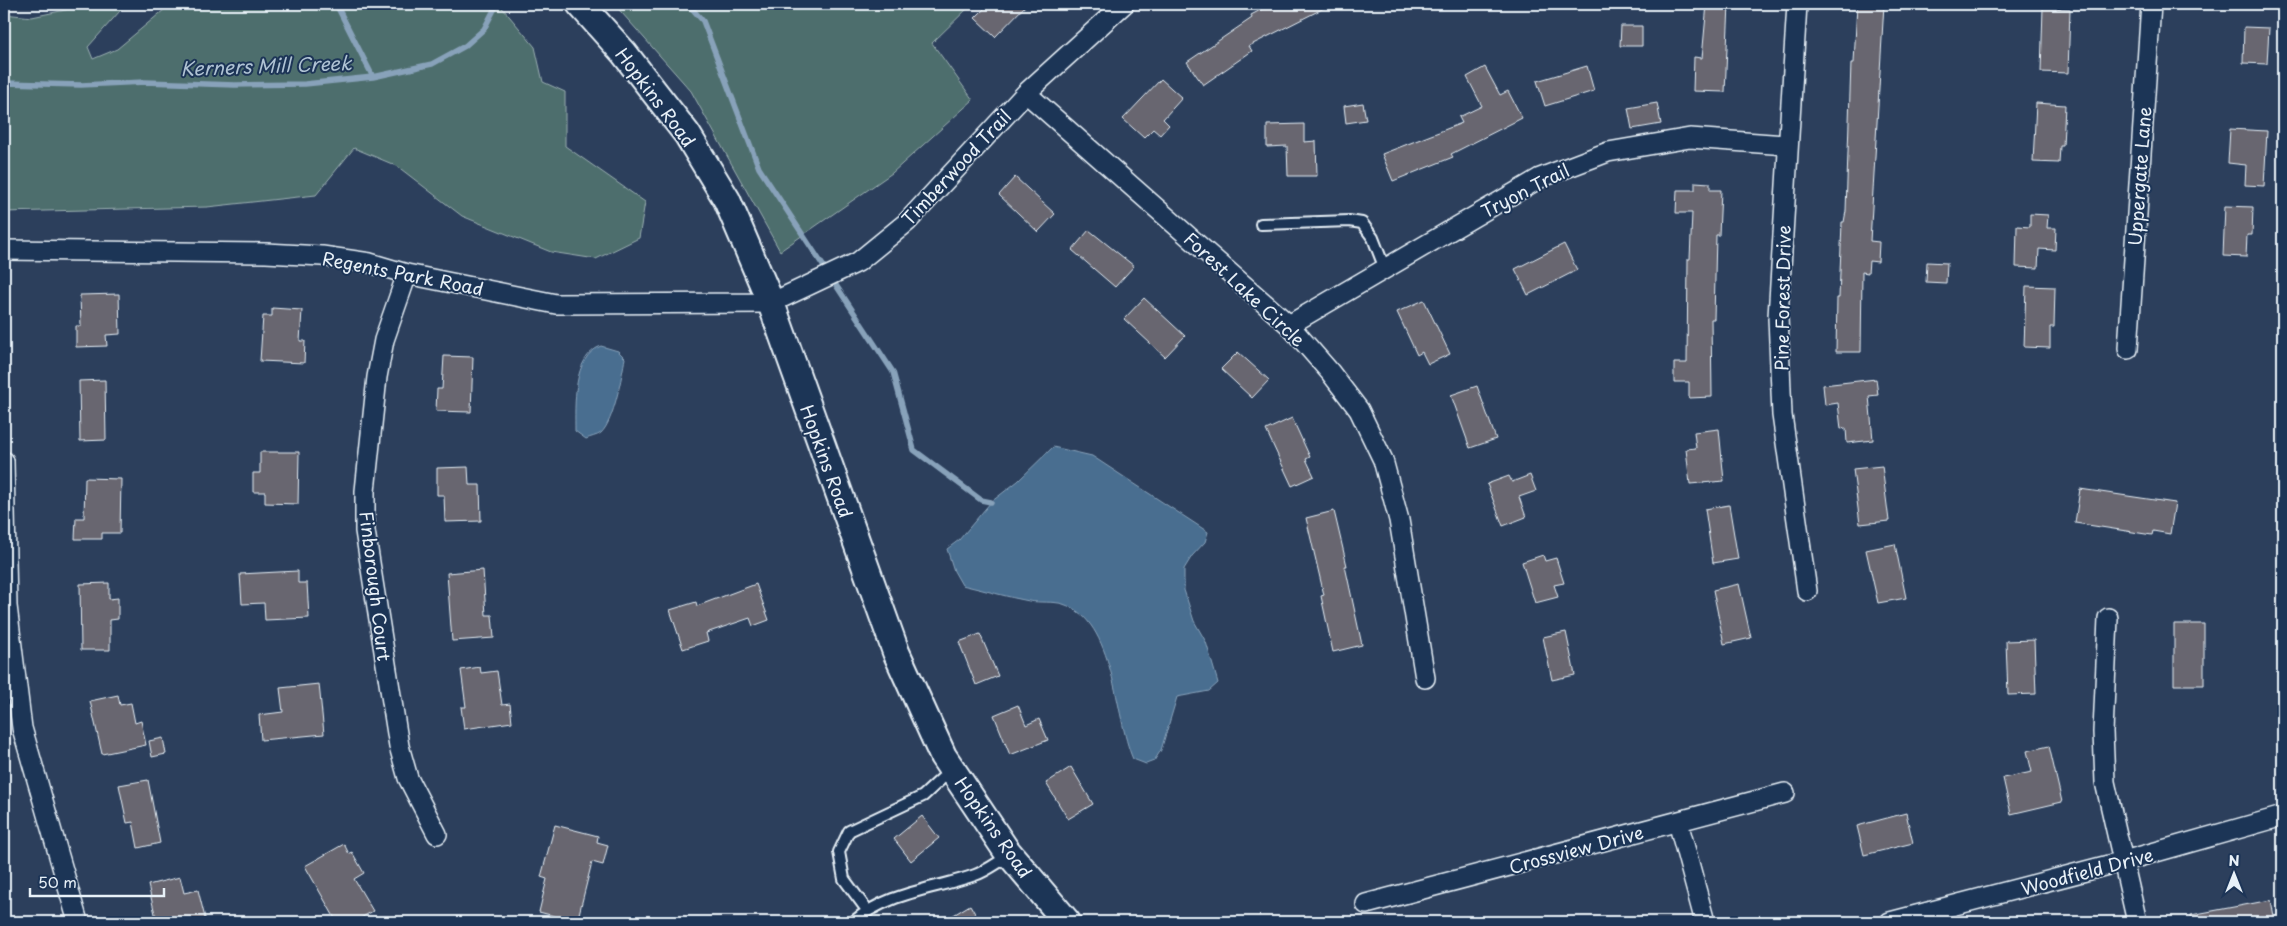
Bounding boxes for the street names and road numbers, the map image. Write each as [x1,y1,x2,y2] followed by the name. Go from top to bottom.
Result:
[610,42,702,152] street label: Hopkins Road
[895,103,1017,231] street label: Timberwood Trail
[2121,105,2157,247] street label: Uppergate Lane
[1476,156,1574,224] street label: Tryon Trail
[1178,225,1312,353] street label: Forest Lake Circle
[1767,225,1797,371] street label: Pine Forest Drive
[320,244,486,302] street label: Regents Park Road
[794,401,860,521] street label: Hopkins Road
[353,509,399,663] street label: Finborough Court
[949,771,1039,883] street label: Hopkins Road
[1506,818,1646,880] street label: Crossview Drive
[2018,840,2156,902] street label: Woodfield Drive

